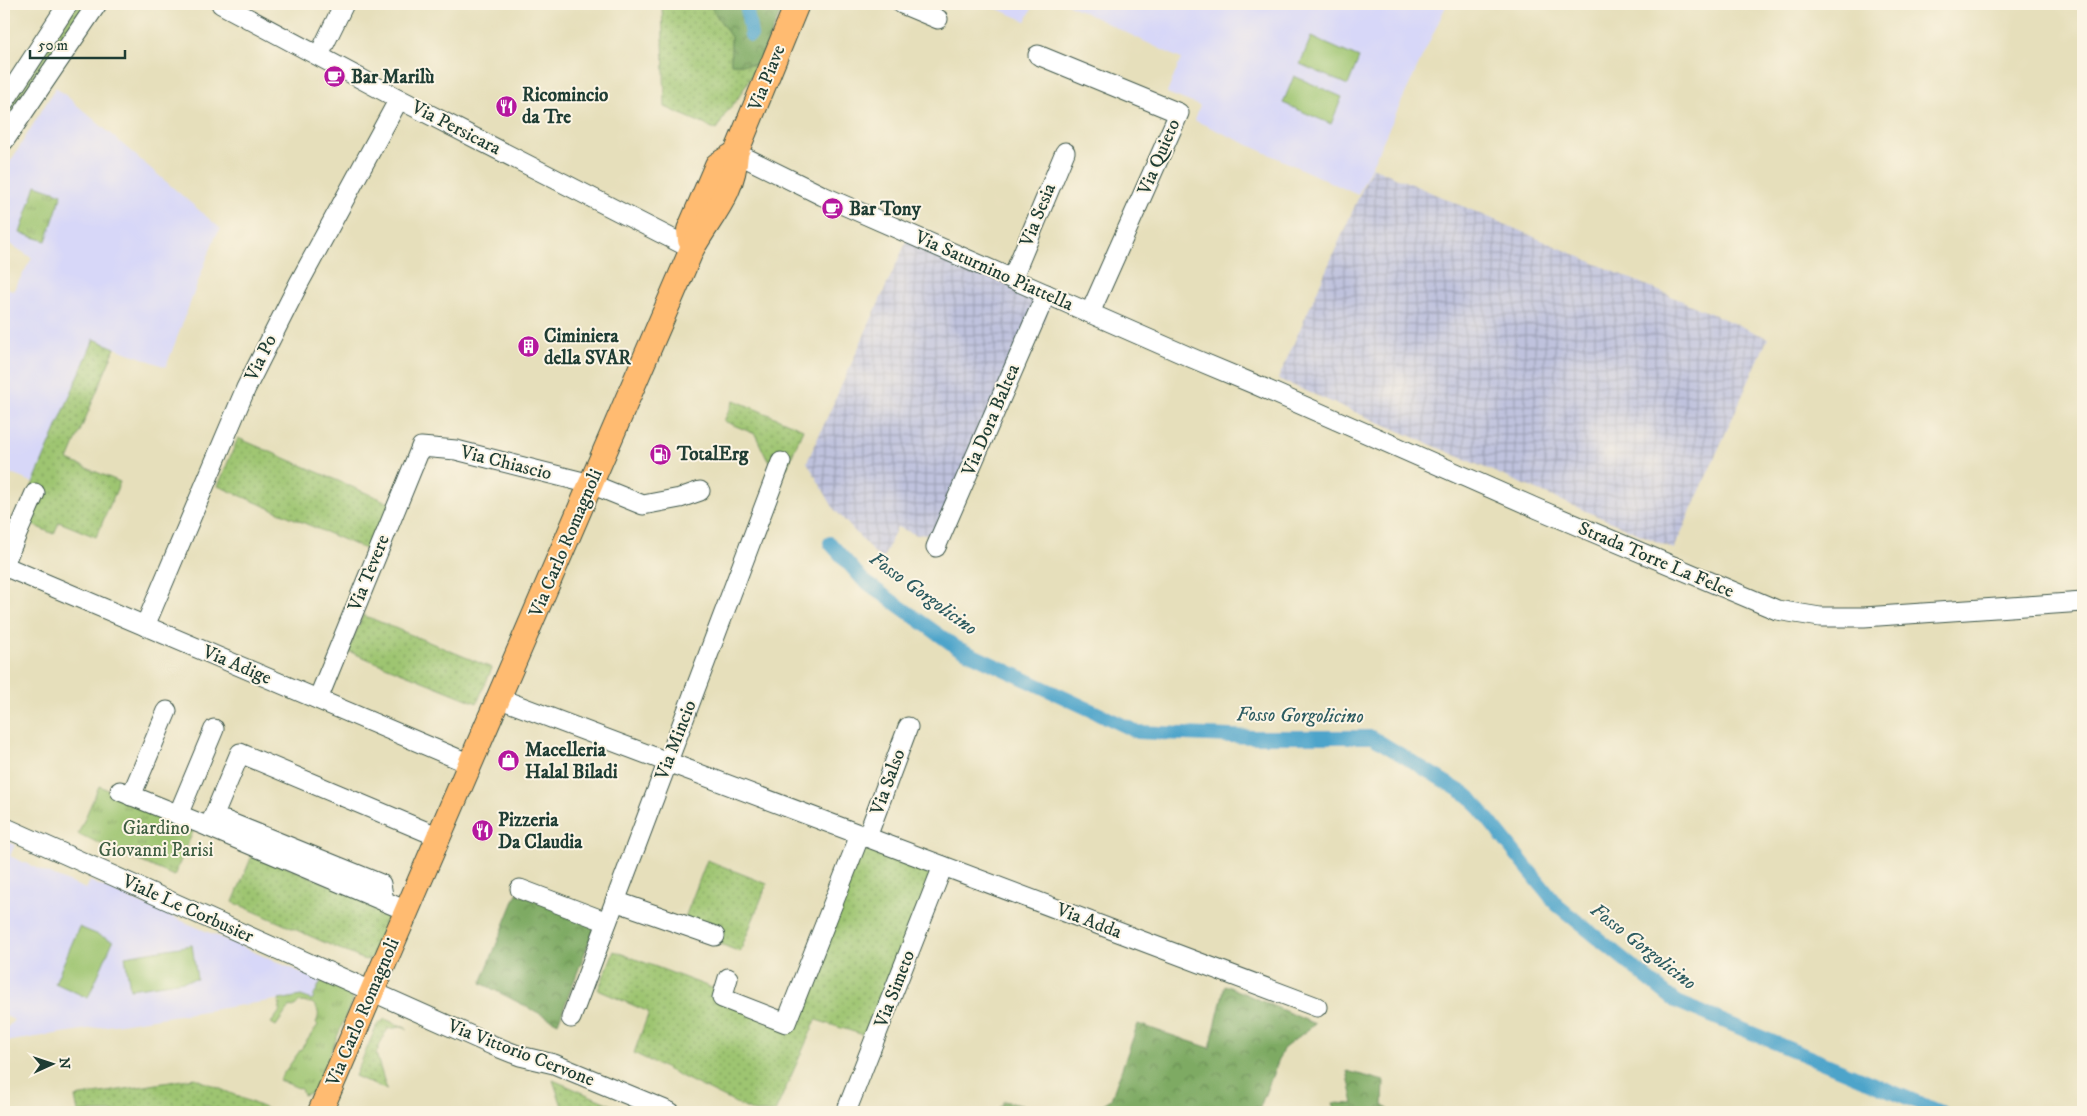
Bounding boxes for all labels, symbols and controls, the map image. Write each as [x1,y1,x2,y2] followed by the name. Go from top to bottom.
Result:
[30,28,125,60] scale bar
[38,36,68,55] text: 50 m
[743,42,791,115] street label: Via Piave
[323,65,347,89] cafe icon: Bar Marilù
[351,66,434,89] place label: Bar Marilù
[522,84,608,129] place label: Ricomincio da Tre
[494,94,518,118] restaurant icon: Ricomincio da Tre
[407,95,505,160] street label: Via Persicara
[1132,116,1185,199] street label: Via Quieto
[1015,180,1061,251] street label: Via Sesia
[821,197,845,221] cafe icon: Bar Tony
[849,198,922,221] place label: Bar Tony
[910,225,1077,316] street label: Via Saturnino Piattella
[544,325,631,370] place label: Ciminiera della SVAR
[240,331,282,386] street label: Via Po
[516,335,540,359] building icon: Ciminiera della SVAR
[957,361,1025,480] street label: Via Dora Baltea
[457,440,554,485] street label: Via Chiascio
[649,442,673,466] fuel station icon: TotalErg
[676,443,749,466] place label: TotalErg
[524,465,608,621] street label: Via Carlo Romagnoli
[1575,517,1737,603] street label: Strada Torre La Felce
[343,531,395,616] street label: Via Tevere
[864,546,982,642] water label: Fosso Gorgolicino
[198,640,275,690] street label: Via Adige
[650,697,702,784] street label: Via Mincio
[1236,702,1364,730] water label: Fosso Gorgolicino
[525,739,618,784] place label: Macelleria Halal Biladi
[865,746,910,819] street label: Via Salso
[497,749,521,773] shop icon: Macelleria Halal Biladi
[498,809,583,854] place label: Pizzeria Da Claudia
[98,817,214,862] park label: Giardino Giovanni Parisi
[470,819,494,843] restaurant icon: Pizzeria Da Claudia
[118,869,257,948] street label: Viale Le Corbusier
[1052,898,1125,944] street label: Via Adda
[1585,898,1701,996] water label: Fosso Gorgolicino
[321,934,405,1090] street label: Via Carlo Romagnoli
[869,947,920,1032] street label: Via Simeto
[443,1014,598,1092] street label: Via Vittorio Cervone
[28,1038,78,1088] north arrow
[55,1057,73,1070] text: N

